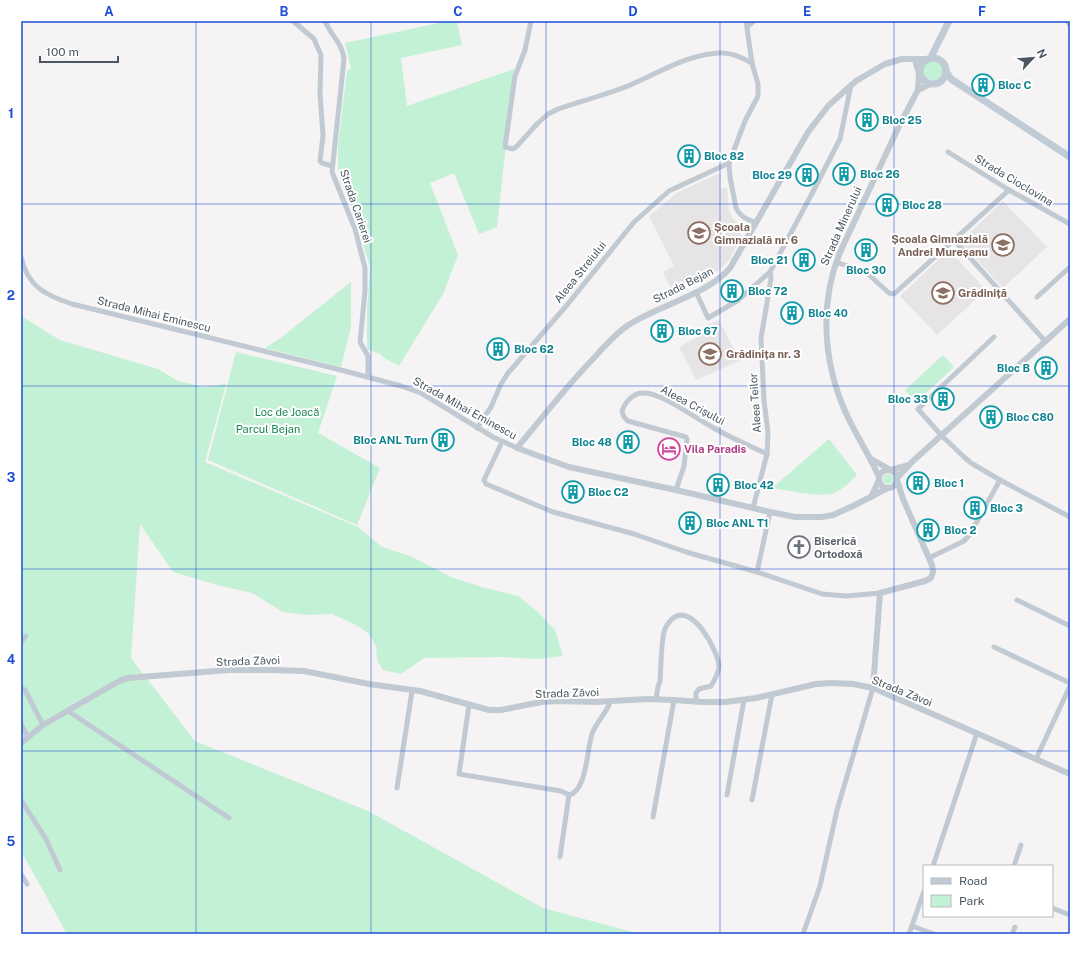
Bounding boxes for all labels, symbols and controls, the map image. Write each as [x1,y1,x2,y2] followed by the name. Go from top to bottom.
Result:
[104,4,114,19] text: A
[280,4,289,19] text: B
[453,4,463,19] text: C
[628,4,638,19] text: D
[803,4,811,19] text: E
[978,4,986,19] text: F
[40,38,118,64] scale bar
[1013,38,1053,78] north arrow
[46,45,79,59] text: 100 m
[1035,47,1049,60] text: N
[970,72,996,98] building icon: Bloc C
[998,79,1032,91] place label: Bloc C
[8,106,14,121] text: 1
[854,107,880,133] building icon: Bloc 25
[882,114,922,126] place label: Bloc 25
[676,143,702,169] building icon: Bloc 82
[704,150,744,162] place label: Bloc 82
[973,152,1055,208] street label: Strada Cioclovina
[831,161,857,187] building icon: Bloc 26
[794,162,820,188] building icon: Bloc 29
[338,168,374,244] street label: Strada Carierei
[860,168,900,180] place label: Bloc 26
[752,169,792,181] place label: Bloc 29
[818,185,864,267] street label: Strada Minerului
[874,192,900,218] building icon: Bloc 28
[902,199,942,211] place label: Bloc 28
[686,220,712,246] school or university icon: Școala Gimnazială nr. 6
[714,221,798,246] place label: Școala Gimnazială nr. 6
[990,232,1016,258] school or university icon: Școala Gimnazială Andrei Mureșanu
[891,233,988,258] place label: Școala Gimnazială Andrei Mureșanu
[853,237,879,263] building icon: Bloc 30
[552,239,608,305] street label: Aleea Streiului
[791,247,817,273] building icon: Bloc 21
[751,254,788,266] place label: Bloc 21
[846,264,886,276] place label: Bloc 30
[651,265,715,305] street label: Strada Bejan
[719,278,745,304] building icon: Bloc 72
[930,280,956,306] school or university icon: Grădiniță
[748,285,788,297] place label: Bloc 72
[958,287,1007,299] place label: Grădiniță
[7,288,15,303] text: 2
[96,294,212,334] street label: Strada Mihai Eminescu
[779,300,805,326] building icon: Bloc 40
[808,307,848,319] place label: Bloc 40
[649,318,675,344] building icon: Bloc 67
[678,325,718,337] place label: Bloc 67
[485,336,511,362] building icon: Bloc 62
[697,341,723,367] school or university icon: Grădinița nr. 3
[514,343,554,355] place label: Bloc 62
[726,348,801,360] place label: Grădinița nr. 3
[1033,355,1059,381] building icon: Bloc B
[997,362,1030,374] place label: Bloc B
[747,372,763,434] street label: Aleea Teilor
[411,374,519,442] street label: Strada Mihai Eminescu
[659,383,727,427] street label: Aleea Crișului
[930,386,956,412] building icon: Bloc 33
[888,393,928,405] place label: Bloc 33
[978,404,1004,430] building icon: Bloc C80
[255,406,319,418] park label: Loc de Joacă
[1006,411,1054,423] place label: Bloc C80
[236,423,300,435] park label: Parcul Bejan
[430,427,456,453] building icon: Bloc ANL Turn
[615,429,641,455] building icon: Bloc 48
[353,434,428,446] place label: Bloc ANL Turn
[572,436,612,448] place label: Bloc 48
[656,436,682,462] hotel icon: Vila Paradis
[684,443,747,455] place label: Vila Paradis
[7,470,16,485] text: 3
[905,470,931,496] building icon: Bloc 1
[705,472,731,498] building icon: Bloc 42
[934,477,964,489] place label: Bloc 1
[560,479,586,505] building icon: Bloc C2
[734,479,774,491] place label: Bloc 42
[588,486,629,498] place label: Bloc C2
[962,495,988,521] building icon: Bloc 3
[990,502,1023,514] place label: Bloc 3
[677,510,703,536] building icon: Bloc ANL T1
[706,517,769,529] place label: Bloc ANL T1
[915,517,941,543] building icon: Bloc 2
[944,524,977,536] place label: Bloc 2
[786,534,812,560] church icon: Biserică Ortodoxă
[814,535,863,560] place label: Biserică Ortodoxă
[7,652,16,667] text: 4
[216,654,280,668] street label: Strada Zăvoi
[870,673,934,709] street label: Strada Zăvoi
[535,686,599,700] street label: Strada Zăvoi
[7,834,16,849] text: 5
[923,865,1053,917] legend
[959,874,987,888] text: Road
[959,894,985,908] text: Park

